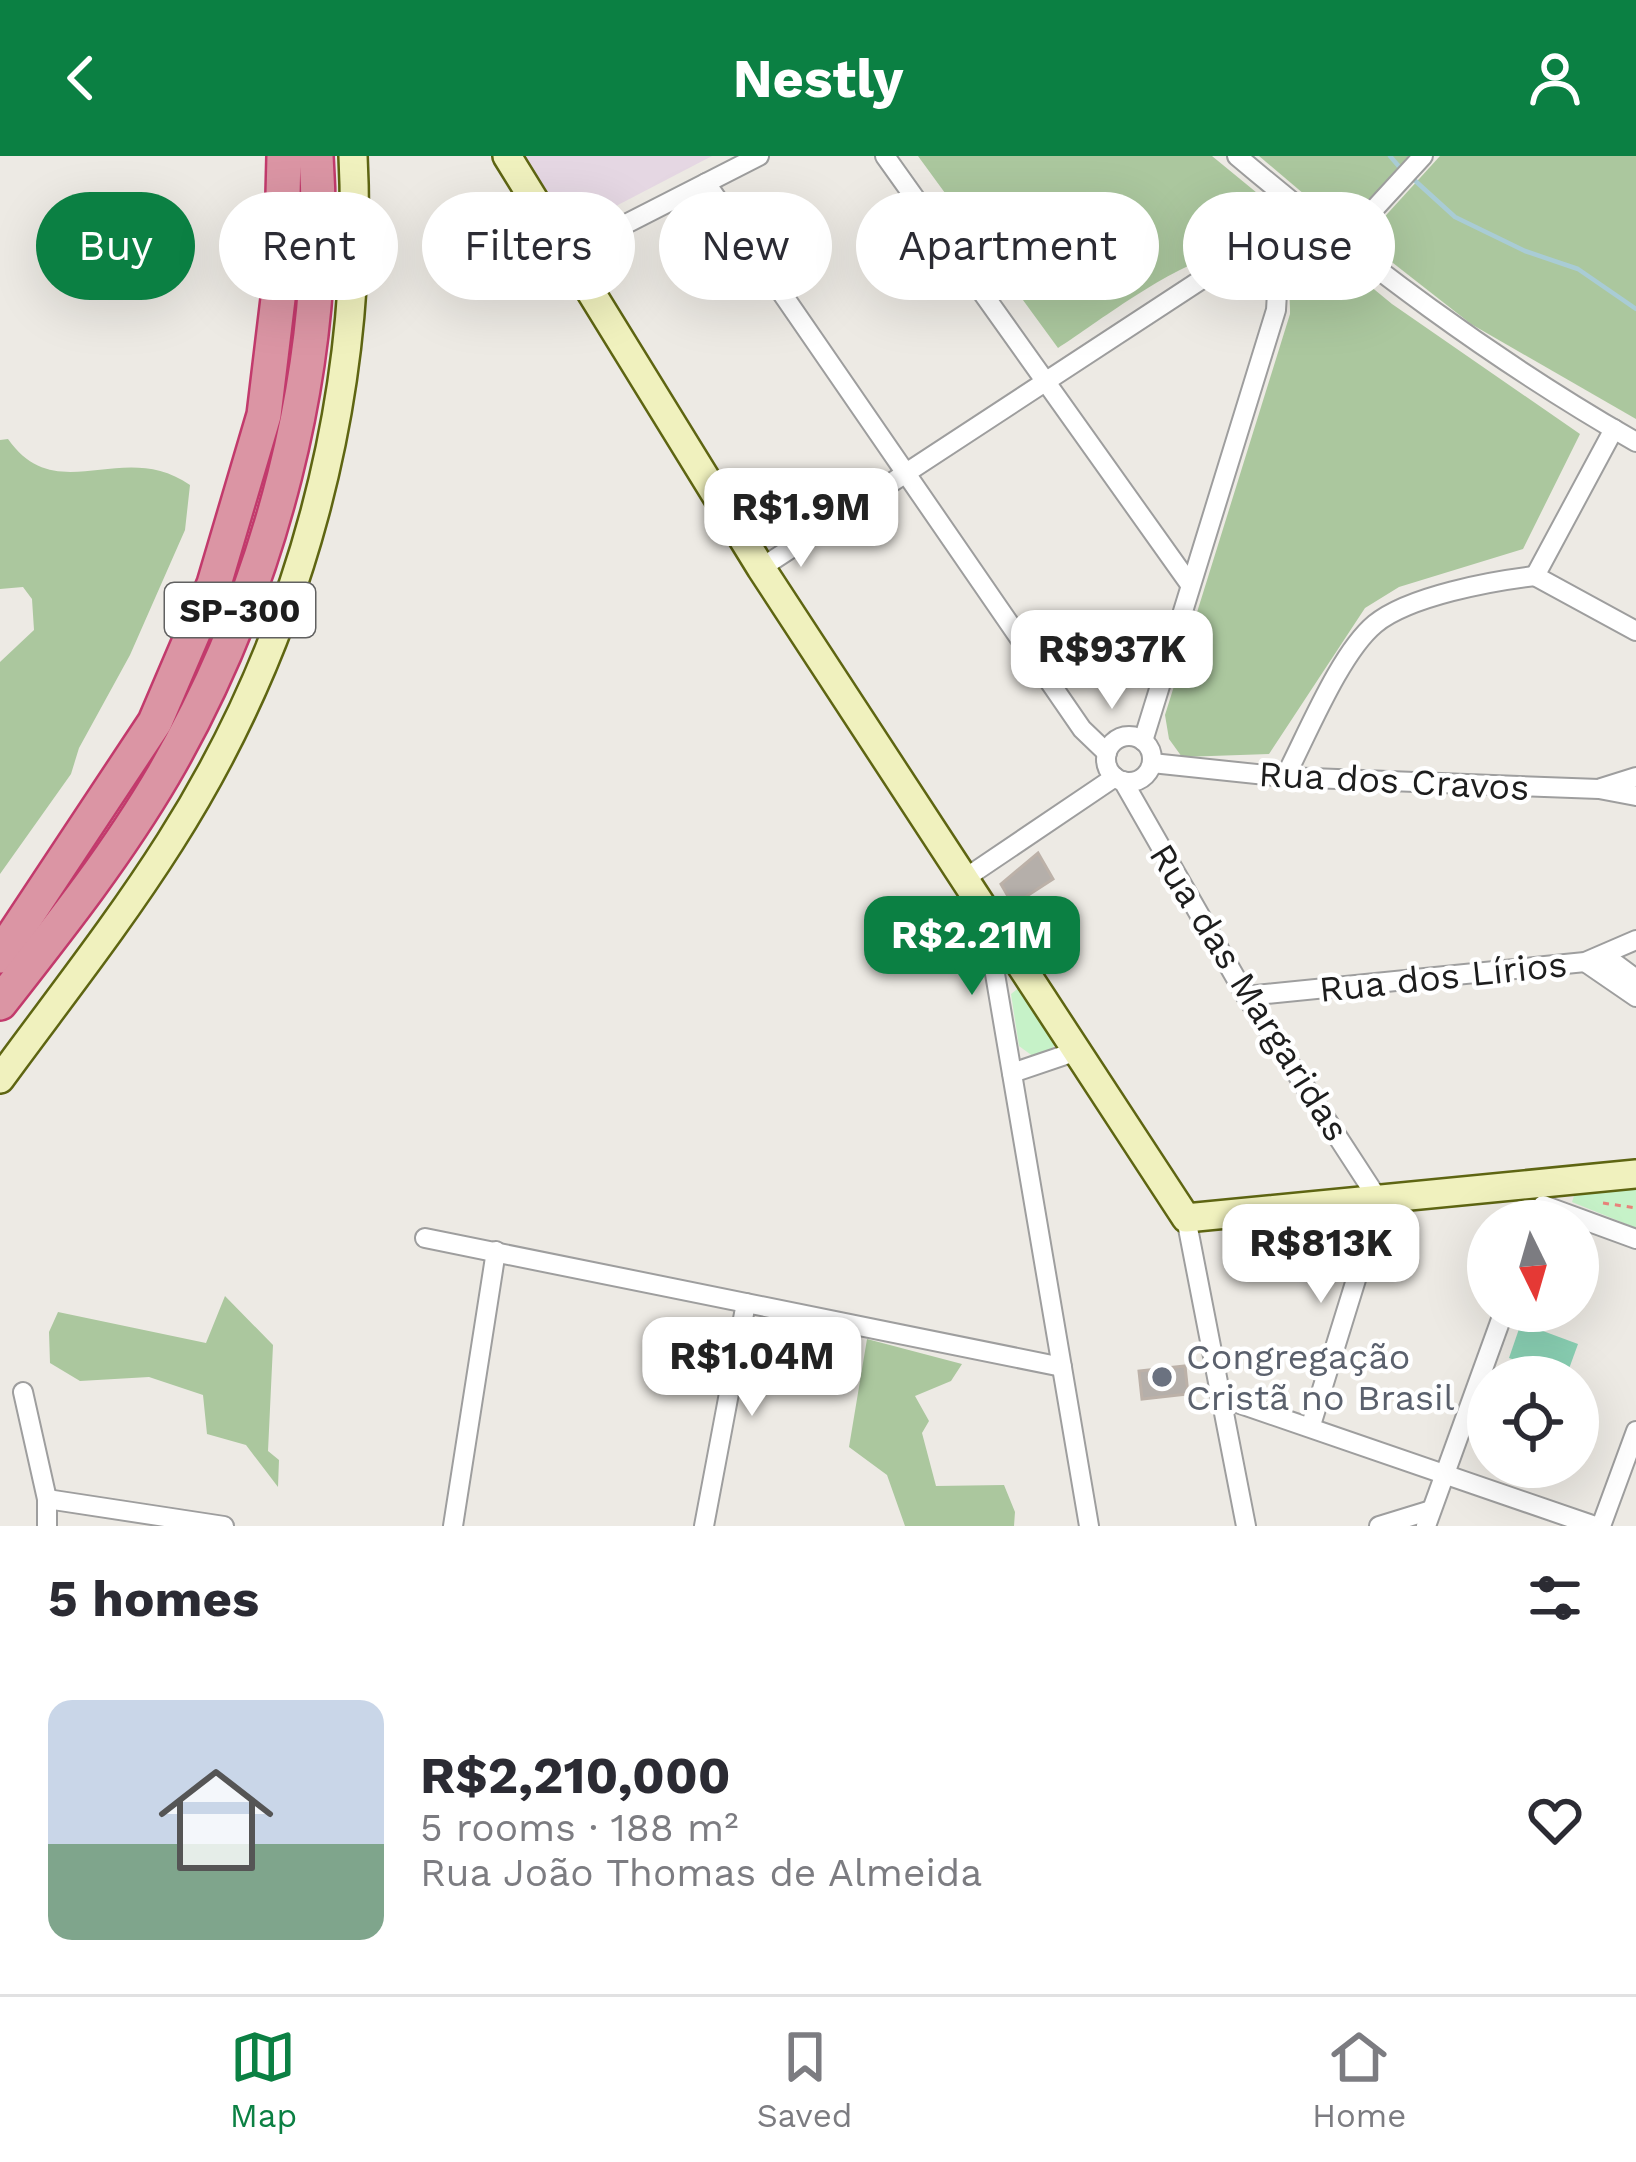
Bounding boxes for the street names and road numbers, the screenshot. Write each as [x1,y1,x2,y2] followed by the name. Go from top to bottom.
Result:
[165,583,315,637] road number: SP-300
[1258,753,1530,809] street label: Rua dos Cravos
[1141,836,1358,1149] street label: Rua das Margaridas
[1317,943,1569,1011] street label: Rua dos Lírios

